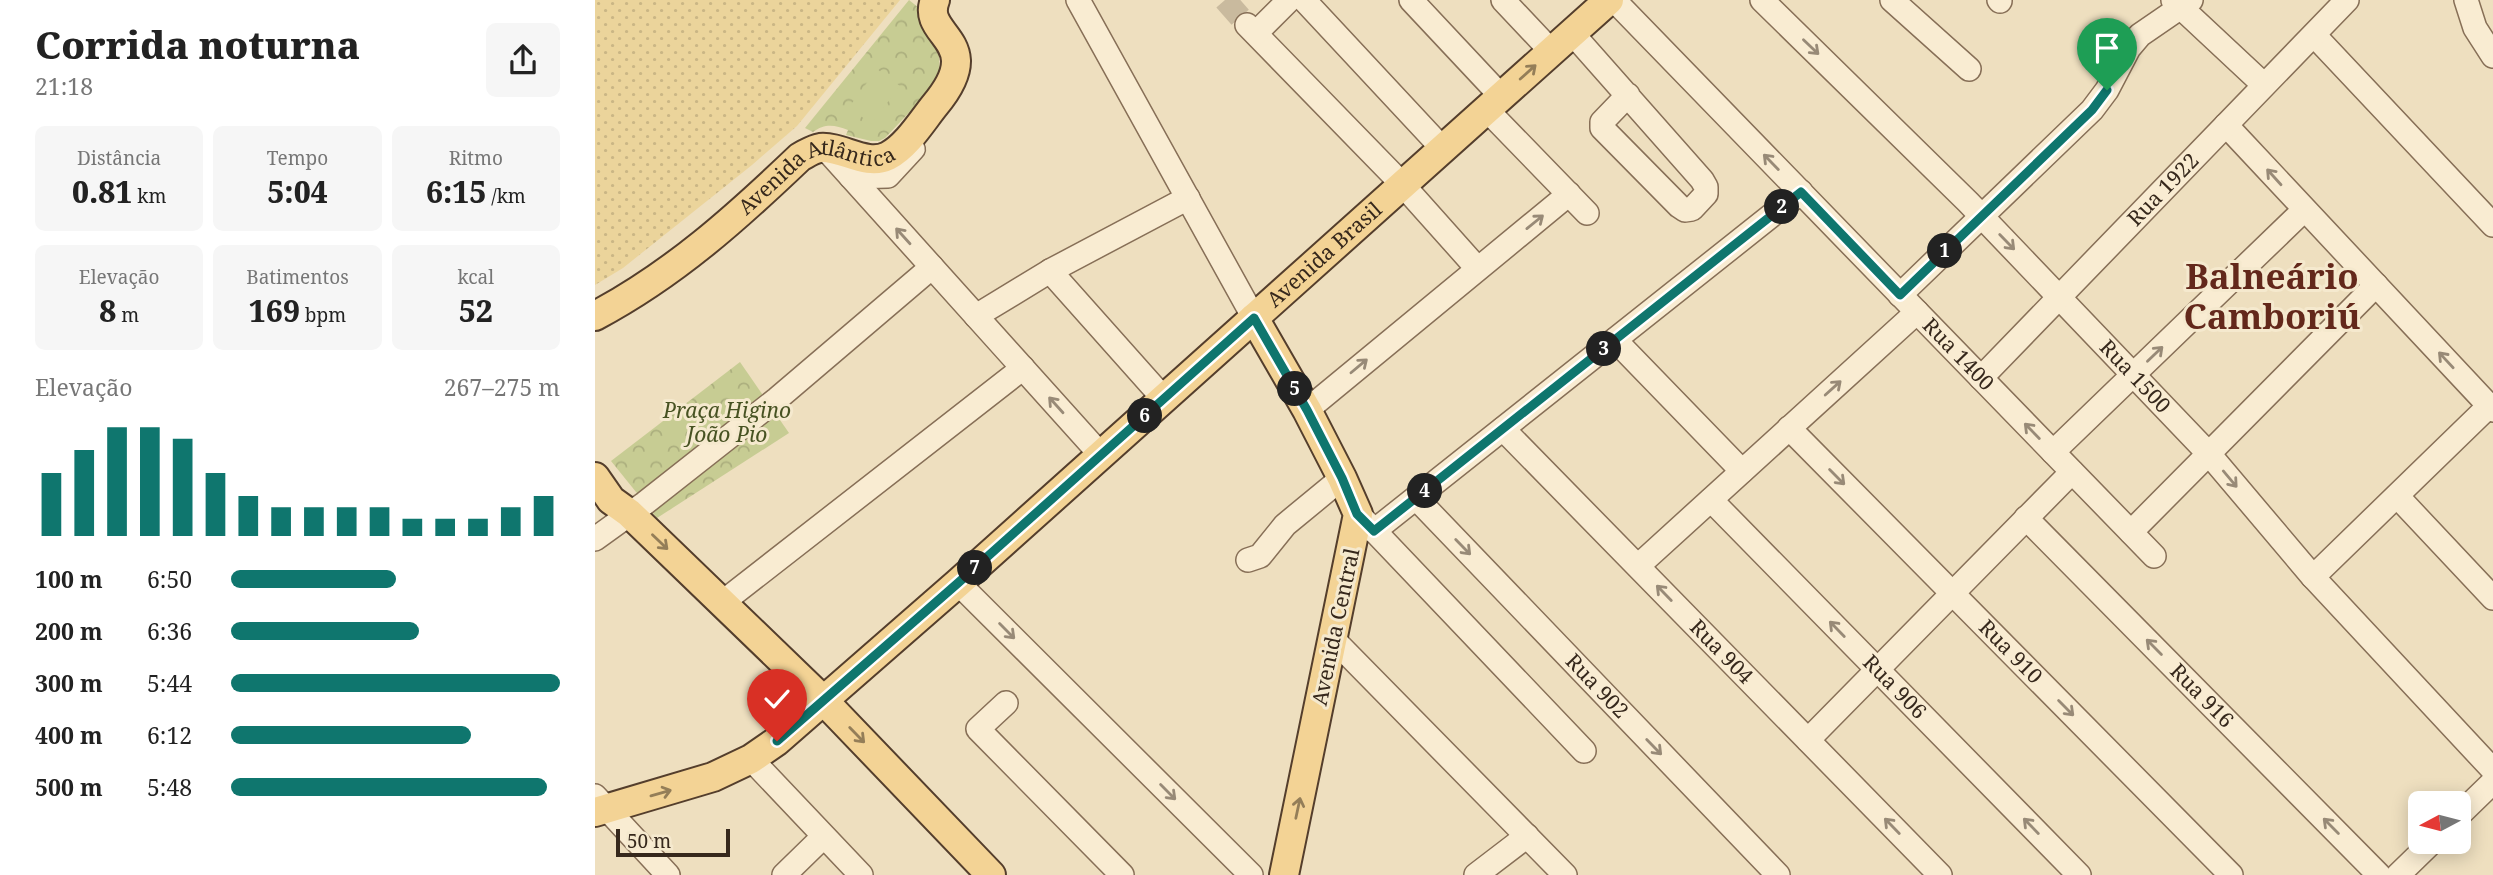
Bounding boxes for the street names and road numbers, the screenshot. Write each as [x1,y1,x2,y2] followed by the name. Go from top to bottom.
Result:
[732,133,900,221] street label: Avenida Atlântica
[2121,147,2204,232] street label: Rua 1922
[1260,195,1388,313] street label: Avenida Brasil
[1917,311,2001,396] street label: Rua 1400
[2094,333,2177,419] street label: Rua 1500
[1305,545,1365,708] street label: Avenida Central
[1684,613,1760,690] street label: Rua 904
[1973,613,2049,689] street label: Rua 910
[1560,647,1635,724] street label: Rua 902
[1857,648,1933,725] street label: Rua 906
[2165,657,2240,733] street label: Rua 916

